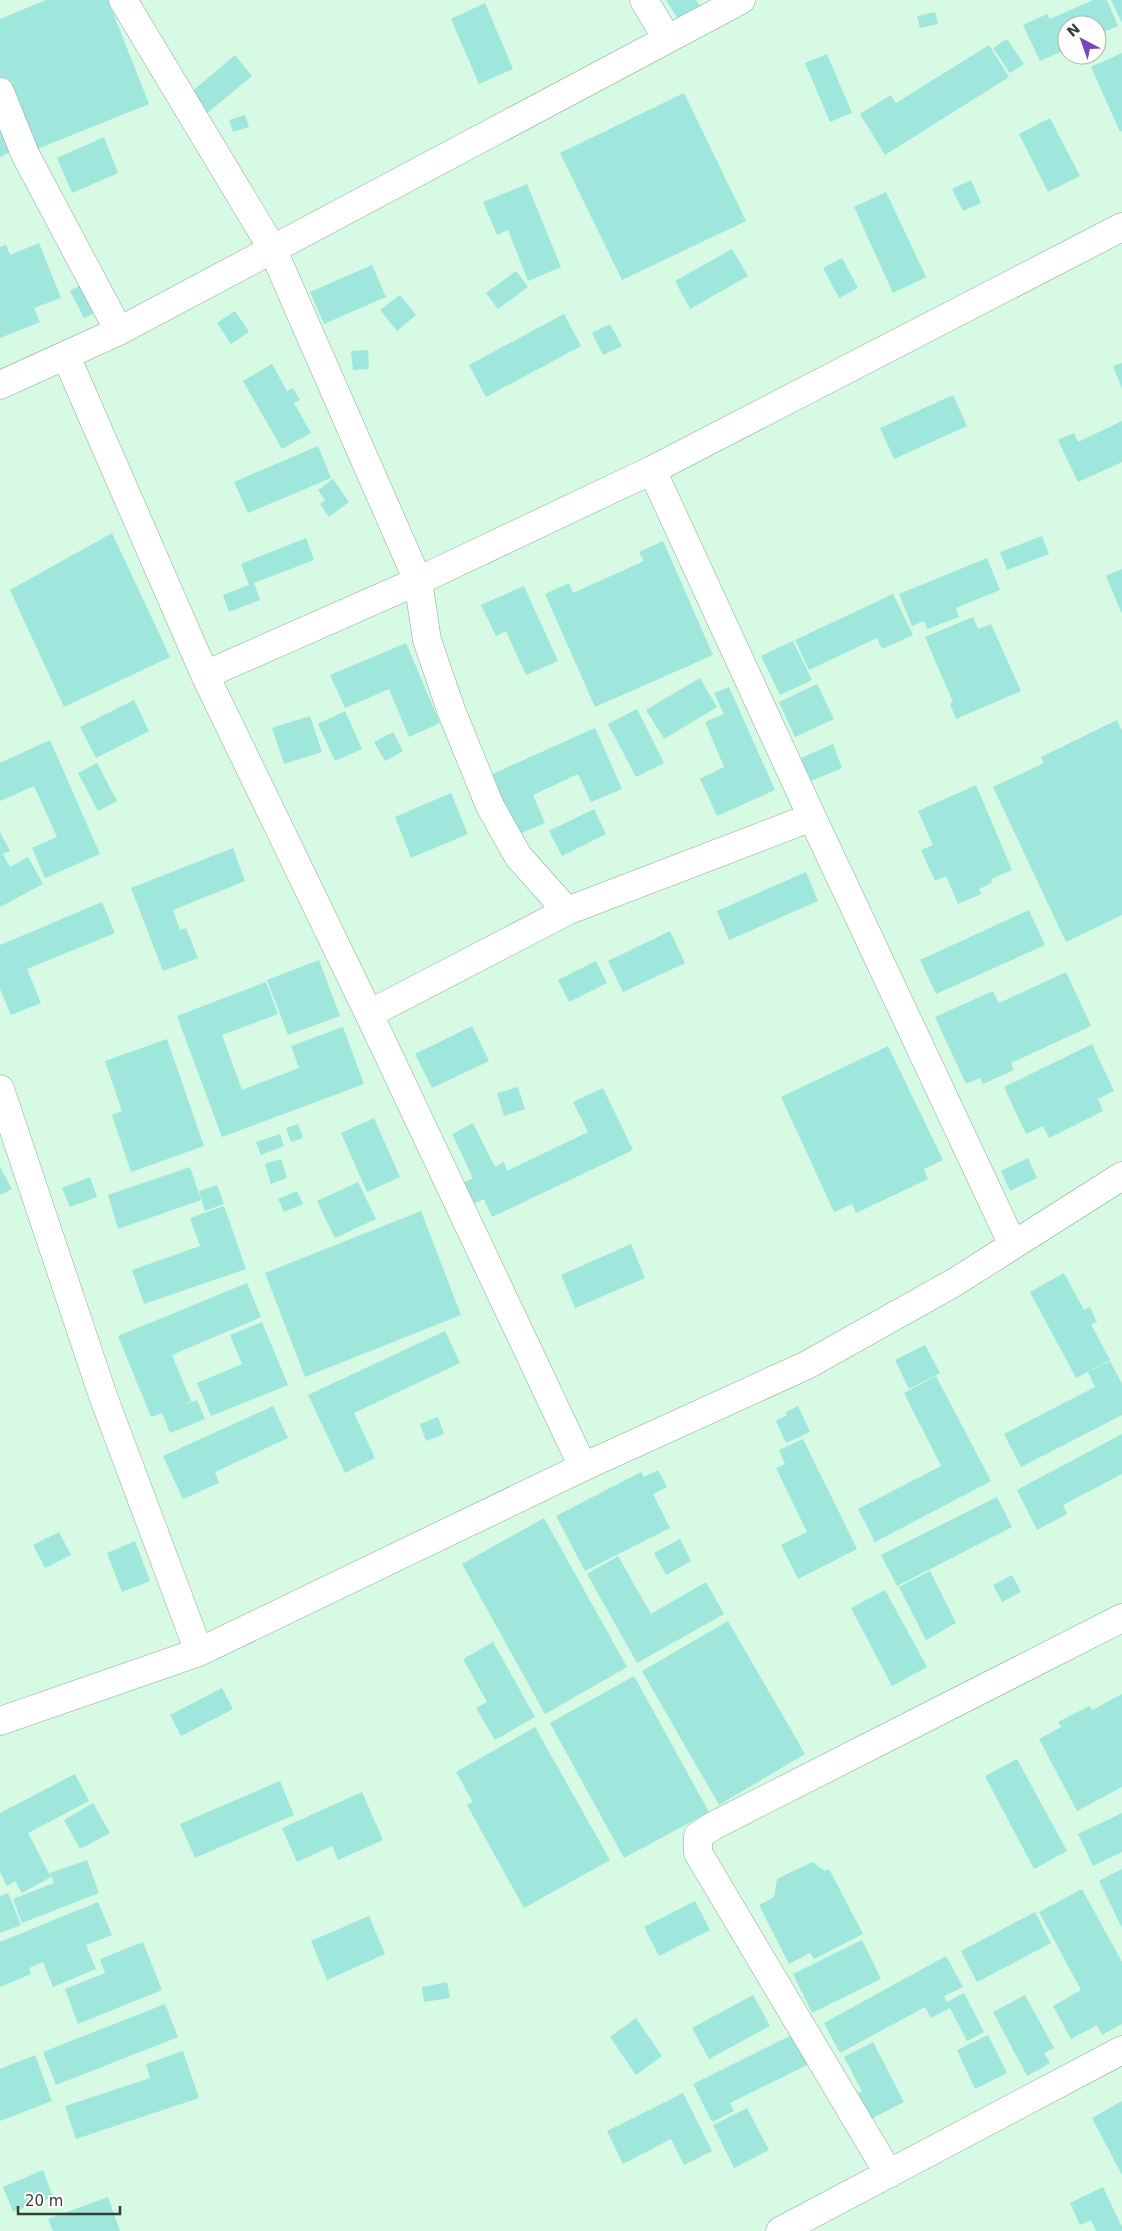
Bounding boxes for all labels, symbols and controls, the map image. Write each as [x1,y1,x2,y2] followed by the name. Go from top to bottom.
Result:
[1057,15,1107,65] north arrow
[1064,20,1083,40] text: N
[18,2184,120,2216] scale bar
[25,2192,63,2210] text: 20 m

